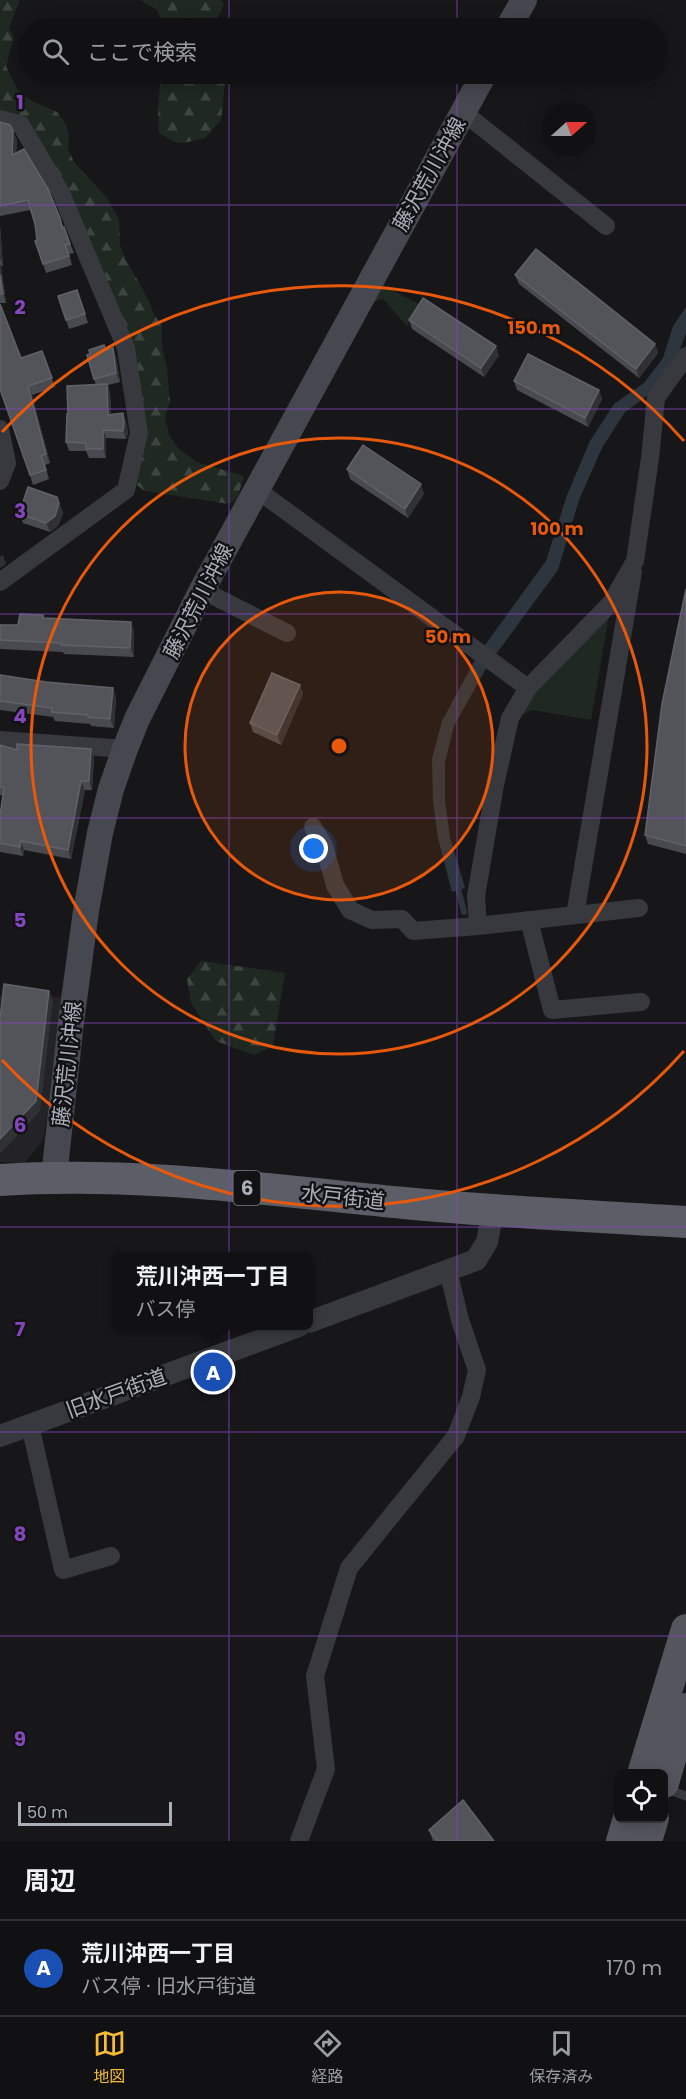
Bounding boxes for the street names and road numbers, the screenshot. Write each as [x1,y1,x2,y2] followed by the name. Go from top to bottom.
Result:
[386,112,472,236] street label: 藤沢荒川沖線
[156,538,240,664] street label: 藤沢荒川沖線
[46,1000,88,1128] street label: 藤沢荒川沖線
[234,1171,260,1205] road number: 6
[300,1178,386,1216] street label: 水戸街道
[62,1361,170,1425] street label: 旧水戸街道

